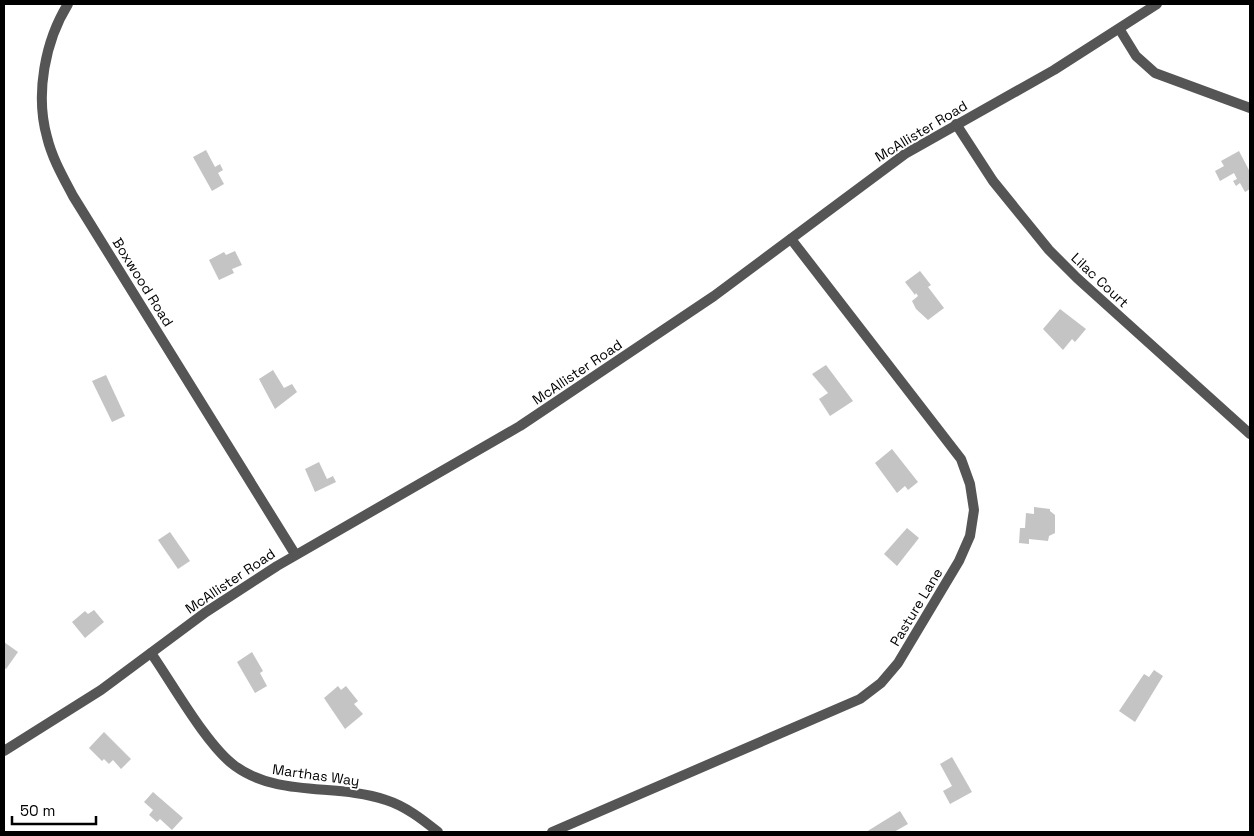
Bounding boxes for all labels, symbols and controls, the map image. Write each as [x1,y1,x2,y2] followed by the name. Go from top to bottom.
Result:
[872,96,970,166] street label: McAllister Road
[109,234,177,330] street label: Boxwood Road
[1067,249,1133,311] street label: Lilac Court
[529,335,625,409] street label: McAllister Road
[182,544,278,618] street label: McAllister Road
[886,565,946,649] street label: Pasture Lane
[271,760,361,790] street label: Marthas Way
[12,794,96,826] scale bar
[20,801,55,820] text: 50 m

